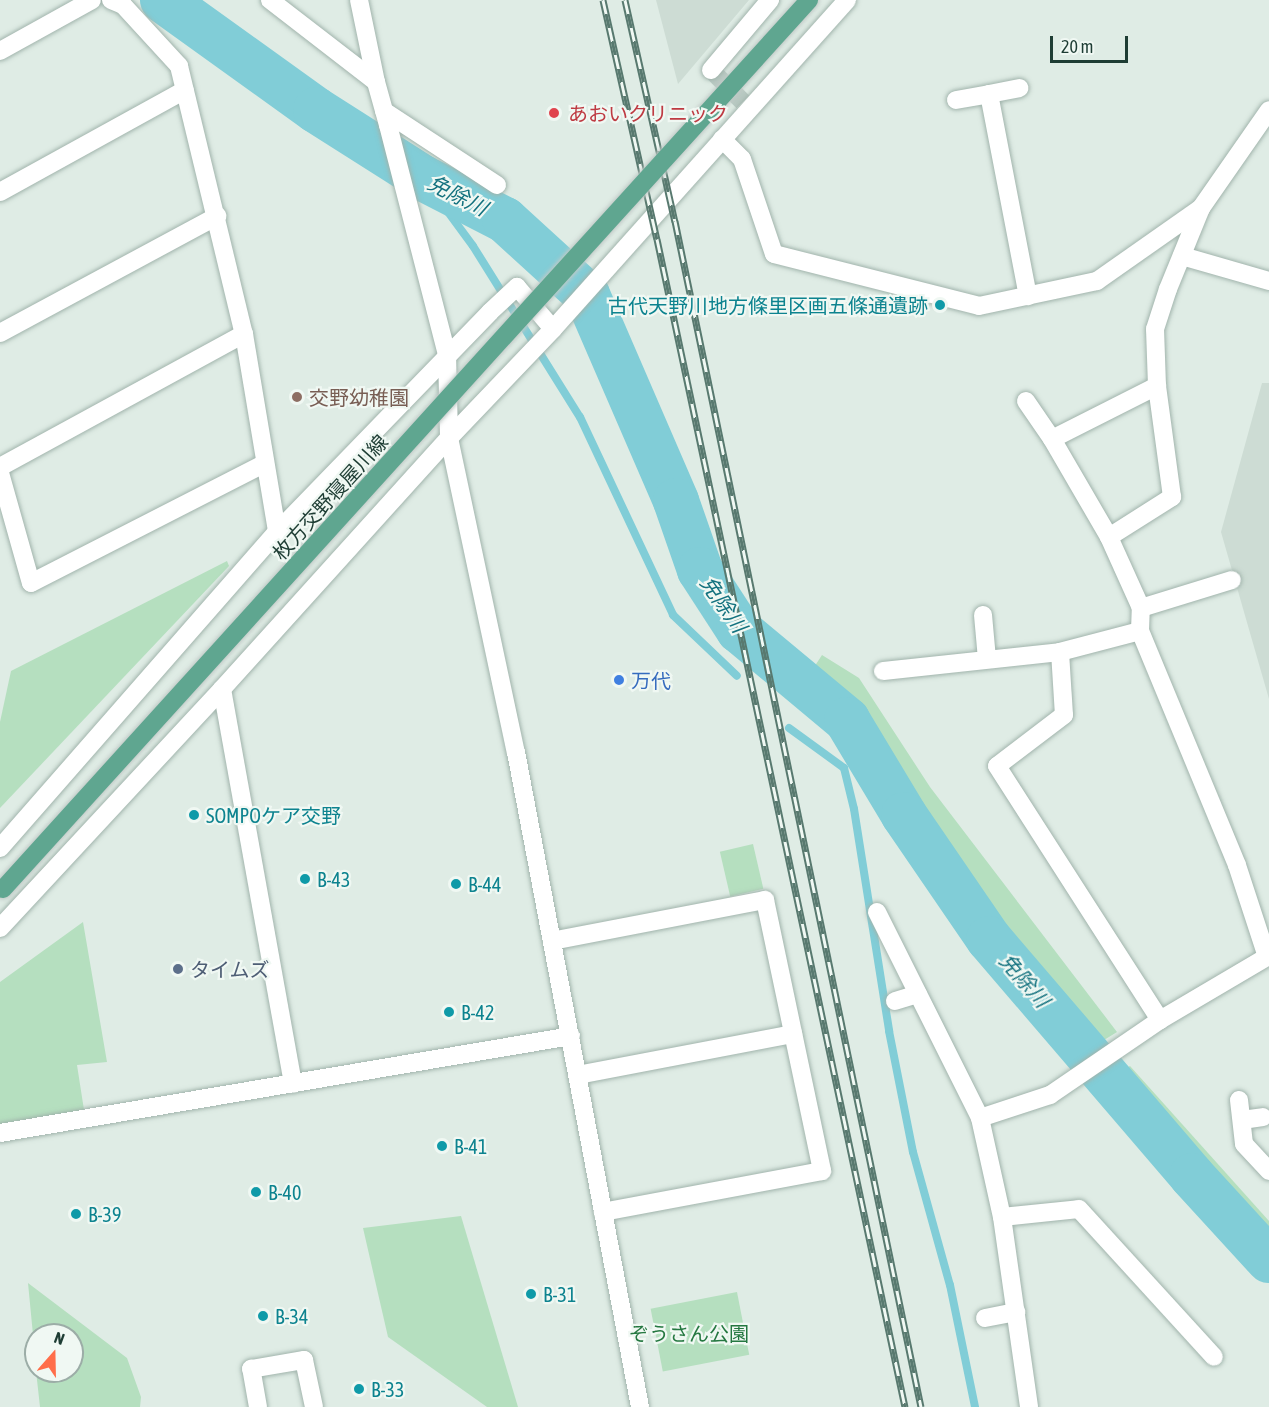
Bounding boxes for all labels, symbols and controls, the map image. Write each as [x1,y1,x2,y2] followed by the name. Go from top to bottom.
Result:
[1053,24,1131,62] scale bar
[1061,36,1093,57] text: 20 m
[568,101,728,125] place label: あおいクリニック
[545,104,563,122] marker: あおいクリニック
[424,169,492,221] water label: 免除川
[608,293,928,317] place label: 古代天野川地方條里区画五條通遺跡
[933,298,947,312] marker: 古代天野川地方條里区画五條通遺跡
[309,385,409,409] place label: 交野幼稚園
[290,390,304,404] marker: 交野幼稚園
[268,430,392,564] street label: 枚方交野寝屋川線
[696,571,752,637] water label: 免除川
[631,668,671,692] place label: 万代
[612,673,626,687] marker: 万代
[206,803,341,827] place label: SOMPOケア交野
[187,808,201,822] marker: SOMPOケア交野
[317,867,350,891] place label: B-43
[298,872,312,886] marker: B-43
[468,872,501,896] place label: B-44
[449,877,463,891] marker: B-44
[995,948,1055,1012] water label: 免除川
[190,957,270,981] place label: タイムズ
[171,962,185,976] marker: タイムズ
[461,1000,494,1024] place label: B-42
[442,1005,456,1019] marker: B-42
[454,1134,487,1158] place label: B-41
[435,1139,449,1153] marker: B-41
[268,1180,301,1204] place label: B-40
[249,1185,263,1199] marker: B-40
[88,1202,121,1226] place label: B-39
[69,1207,83,1221] marker: B-39
[543,1282,576,1306] place label: B-31
[524,1287,538,1301] marker: B-31
[275,1304,308,1328] place label: B-34
[256,1309,270,1323] marker: B-34
[629,1321,749,1345] park label: ぞうさん公園
[24,1323,84,1383] north arrow
[52,1328,67,1348] text: N
[371,1377,404,1401] place label: B-33
[352,1382,366,1396] marker: B-33

